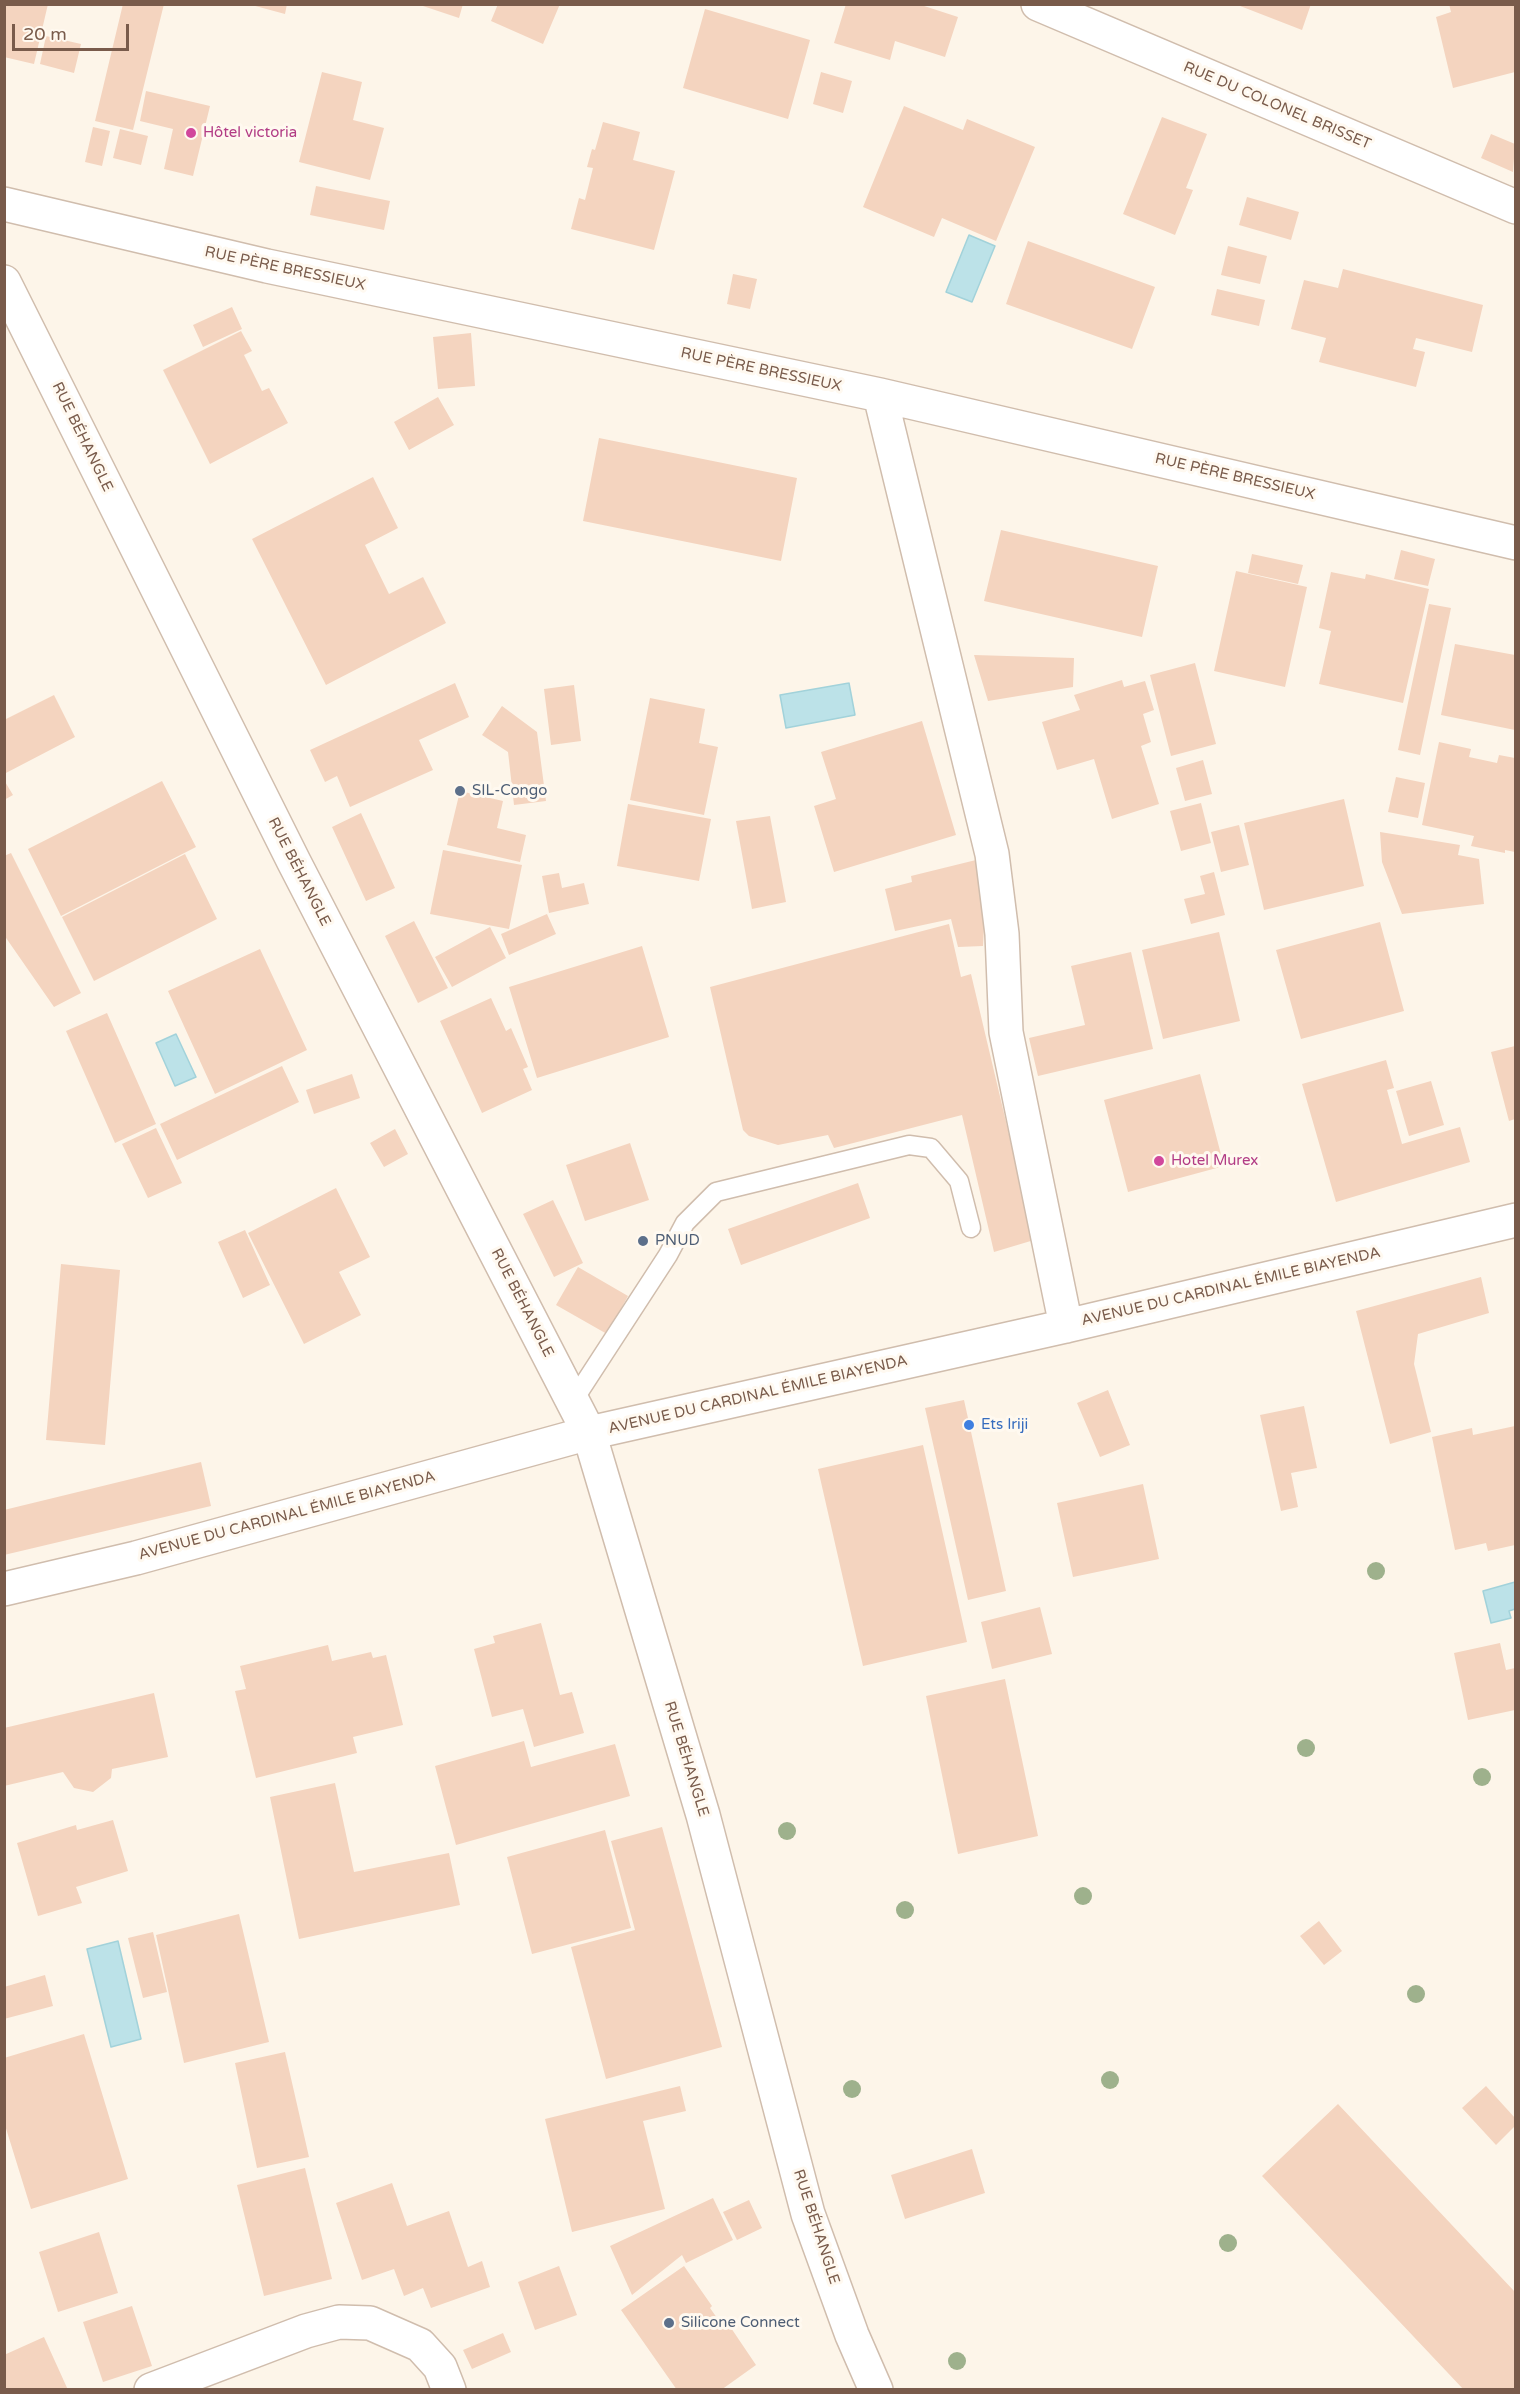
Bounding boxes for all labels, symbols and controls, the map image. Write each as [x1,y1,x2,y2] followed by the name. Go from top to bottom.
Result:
[15,12,132,50] scale bar
[23,23,67,45] text: 20 m
[1181,58,1373,154] street label: RUE DU COLONEL BRISSET
[203,124,297,142] place label: Hôtel victoria
[184,126,198,140] marker: Hôtel victoria
[203,243,367,295] street label: RUE PÈRE BRESSIEUX
[679,344,843,396] street label: RUE PÈRE BRESSIEUX
[48,379,116,495] street label: RUE BÉHANGLE
[1153,450,1317,504] street label: RUE PÈRE BRESSIEUX
[472,782,547,800] place label: SIL-Congo
[453,784,467,798] marker: SIL-Congo
[264,815,334,929] street label: RUE BÉHANGLE
[1171,1152,1258,1170] place label: Hotel Murex
[1152,1154,1166,1168] marker: Hotel Murex
[655,1232,700,1250] place label: PNUD
[636,1234,650,1248] marker: PNUD
[1080,1244,1382,1330] street label: AVENUE DU CARDINAL ÉMILE BIAYENDA
[487,1246,557,1360] street label: RUE BÉHANGLE
[607,1352,909,1438] street label: AVENUE DU CARDINAL ÉMILE BIAYENDA
[981,1416,1028,1434] place label: Ets Iriji
[962,1418,976,1432] marker: Ets Iriji
[137,1468,437,1564] street label: AVENUE DU CARDINAL ÉMILE BIAYENDA
[660,1699,712,1819] street label: RUE BÉHANGLE
[789,2167,843,2287] street label: RUE BÉHANGLE
[681,2314,800,2332] place label: Silicone Connect
[662,2316,676,2330] marker: Silicone Connect

